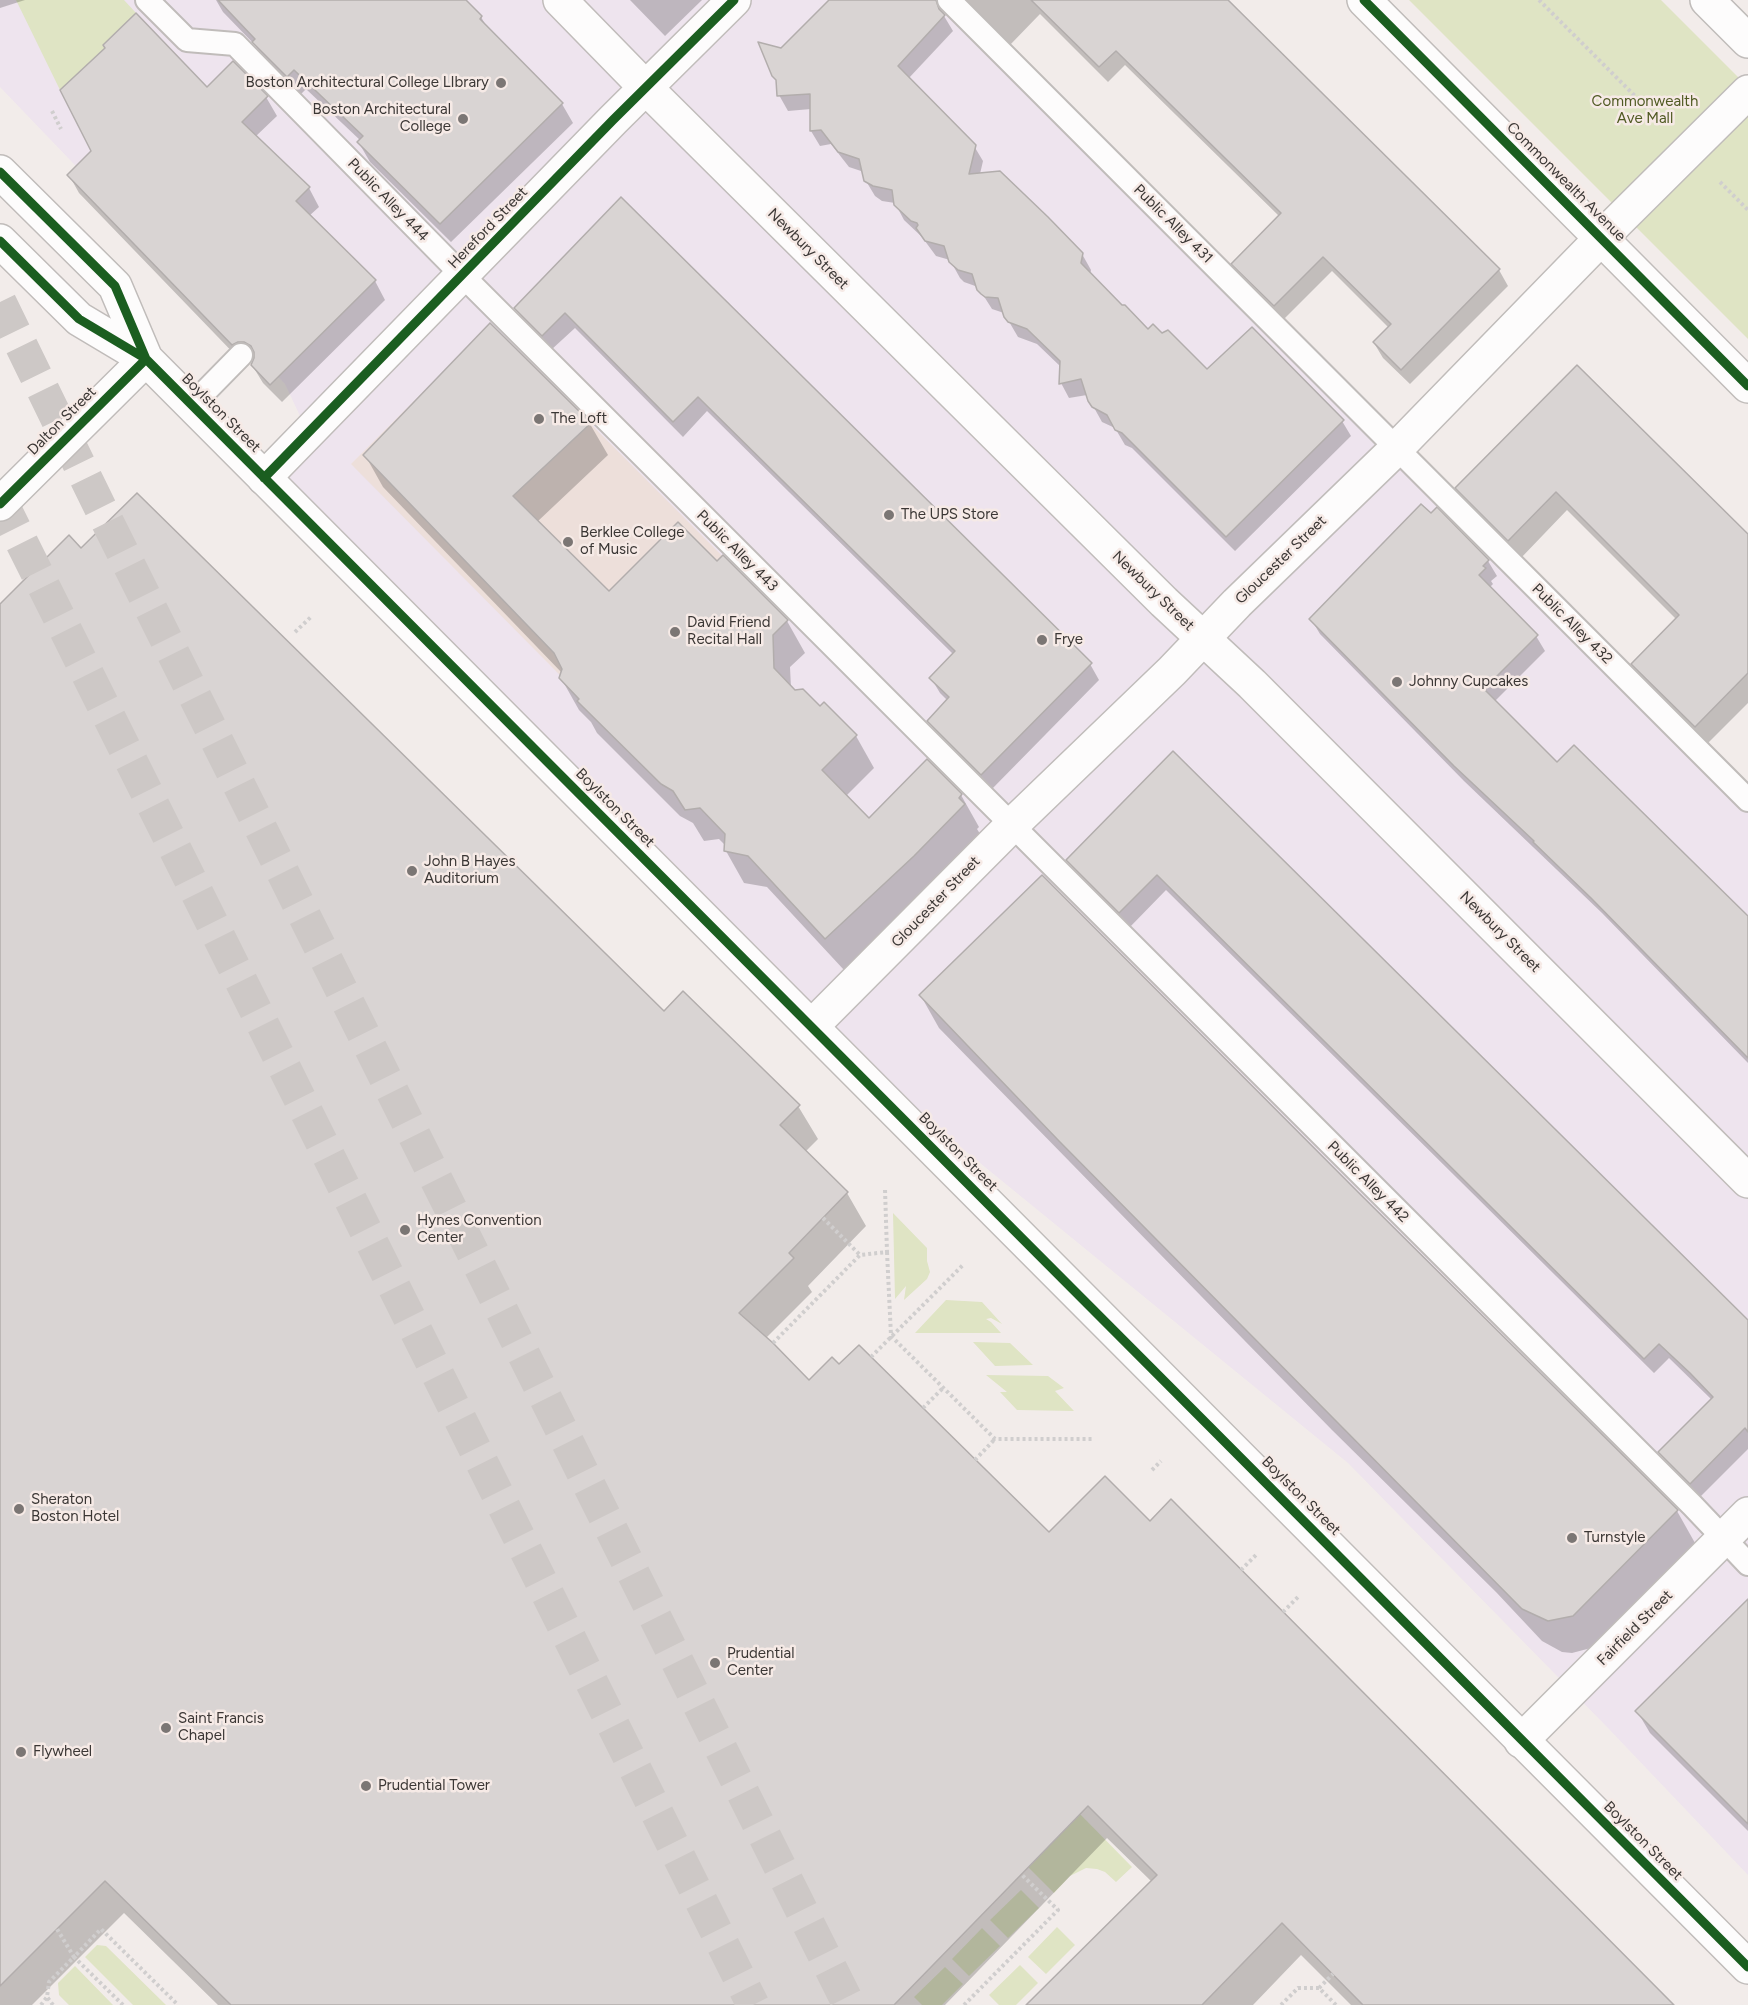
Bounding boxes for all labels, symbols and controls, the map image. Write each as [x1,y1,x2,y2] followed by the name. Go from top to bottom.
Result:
[246,74,489,92] place label: Boston Architectural College LIbrary
[494,76,508,90] marker: Boston Architectural College LIbrary
[1592,93,1698,128] park label: Commonwealth Ave Mall
[313,101,451,136] place label: Boston Architectural College
[456,112,470,126] marker: Boston Architectural College
[1503,119,1629,245] street label: Commonwealth Avenue
[344,155,432,245] street label: Public Alley 444
[1130,181,1216,267] street label: Public Alley 431
[445,183,531,273] street label: Hereford Street
[764,205,852,293] street label: Newbury Street
[178,370,264,456] street label: Boylston Street
[24,383,100,459] street label: Dalton Street
[551,410,607,428] place label: The Loft
[532,412,546,426] marker: The Loft
[901,506,999,524] place label: The UPS Store
[693,507,781,595] street label: Public Alley 443
[882,508,896,522] marker: The UPS Store
[1232,512,1330,608] street label: Gloucester Street
[580,524,684,559] place label: Berklee College of Music
[561,535,575,549] marker: Berklee College of Music
[1108,547,1198,635] street label: Newbury Street
[1528,580,1616,668] street label: Public Alley 432
[687,614,771,649] place label: David Friend Recital Hall
[668,625,682,639] marker: David Friend Recital Hall
[1054,631,1083,649] place label: Frye
[1035,633,1049,647] marker: Frye
[1409,673,1528,691] place label: Johnny Cupcakes
[1390,675,1404,689] marker: Johnny Cupcakes
[572,765,658,851] street label: Boylston Street
[424,853,515,888] place label: John B Hayes Auditorium
[888,853,984,951] street label: Gloucester Street
[405,864,419,878] marker: John B Hayes Auditorium
[1456,888,1544,976] street label: Newbury Street
[915,1109,1001,1195] street label: Boylston Street
[1324,1138,1412,1226] street label: Public Alley 442
[417,1212,542,1247] place label: Hynes Convention Center
[398,1223,412,1237] marker: Hynes Convention Center
[1258,1453,1344,1539] street label: Boylston Street
[31,1491,119,1526] place label: Sheraton Boston Hotel
[12,1502,26,1516] marker: Sheraton Boston Hotel
[1584,1529,1645,1547] place label: Turnstyle
[1565,1531,1579,1545] marker: Turnstyle
[1594,1587,1676,1669] street label: Fairfield Street
[727,1645,795,1680] place label: Prudential Center
[708,1656,722,1670] marker: Prudential Center
[178,1710,264,1745] place label: Saint Francis Chapel
[159,1721,173,1735] marker: Saint Francis Chapel
[33,1743,92,1761] place label: Flywheel
[14,1745,28,1759] marker: Flywheel
[378,1777,490,1795] place label: Prudential Tower
[359,1779,373,1793] marker: Prudential Tower
[1600,1798,1686,1884] street label: Boylston Street

